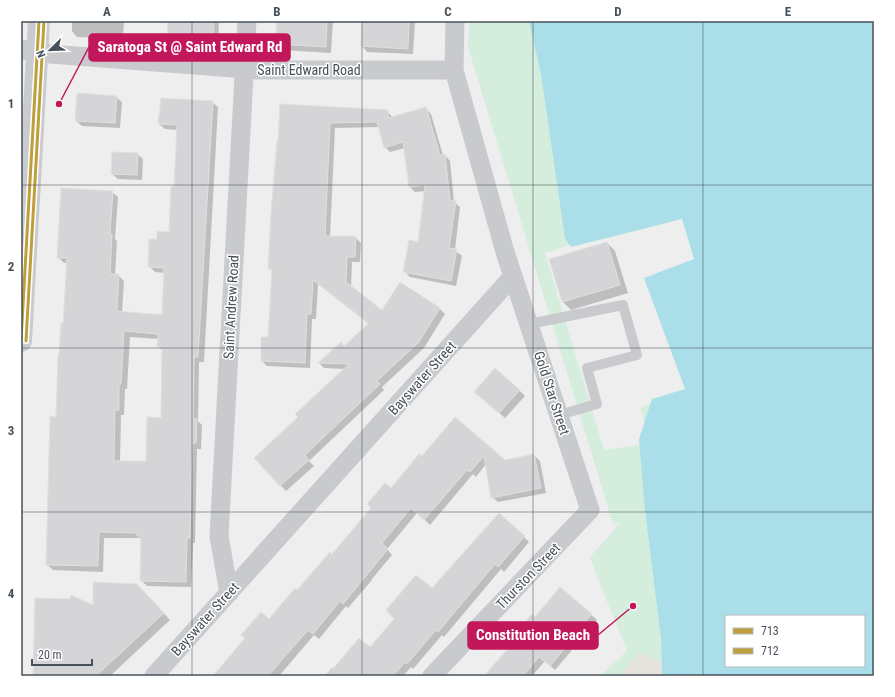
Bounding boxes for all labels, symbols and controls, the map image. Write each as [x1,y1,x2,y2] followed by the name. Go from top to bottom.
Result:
[103,4,111,19] text: A
[273,4,281,19] text: B
[444,4,452,19] text: C
[614,4,622,19] text: D
[785,4,792,19] text: E
[30,30,70,70] north arrow
[89,34,290,61] callout: Saratoga St @ Saint Edward Rd
[97,38,283,56] text: Saratoga St @ Saint Edward Rd
[34,48,49,59] text: N
[257,62,361,78] street label: Saint Edward Road
[8,96,14,111] text: 1
[220,255,242,359] street label: Saint Andrew Road
[8,259,15,274] text: 2
[385,338,459,418] street label: Bayswater Street
[531,349,573,437] street label: Gold Star Street
[8,423,14,438] text: 3
[493,540,563,612] street label: Thurston Street
[168,579,242,659] street label: Bayswater Street
[8,586,15,601] text: 4
[725,615,865,667] legend
[468,622,598,649] callout: Constitution Beach
[761,624,779,638] text: 713
[476,626,590,644] text: Constitution Beach
[32,641,92,667] scale bar
[761,644,779,658] text: 712
[38,648,62,662] text: 20 m

